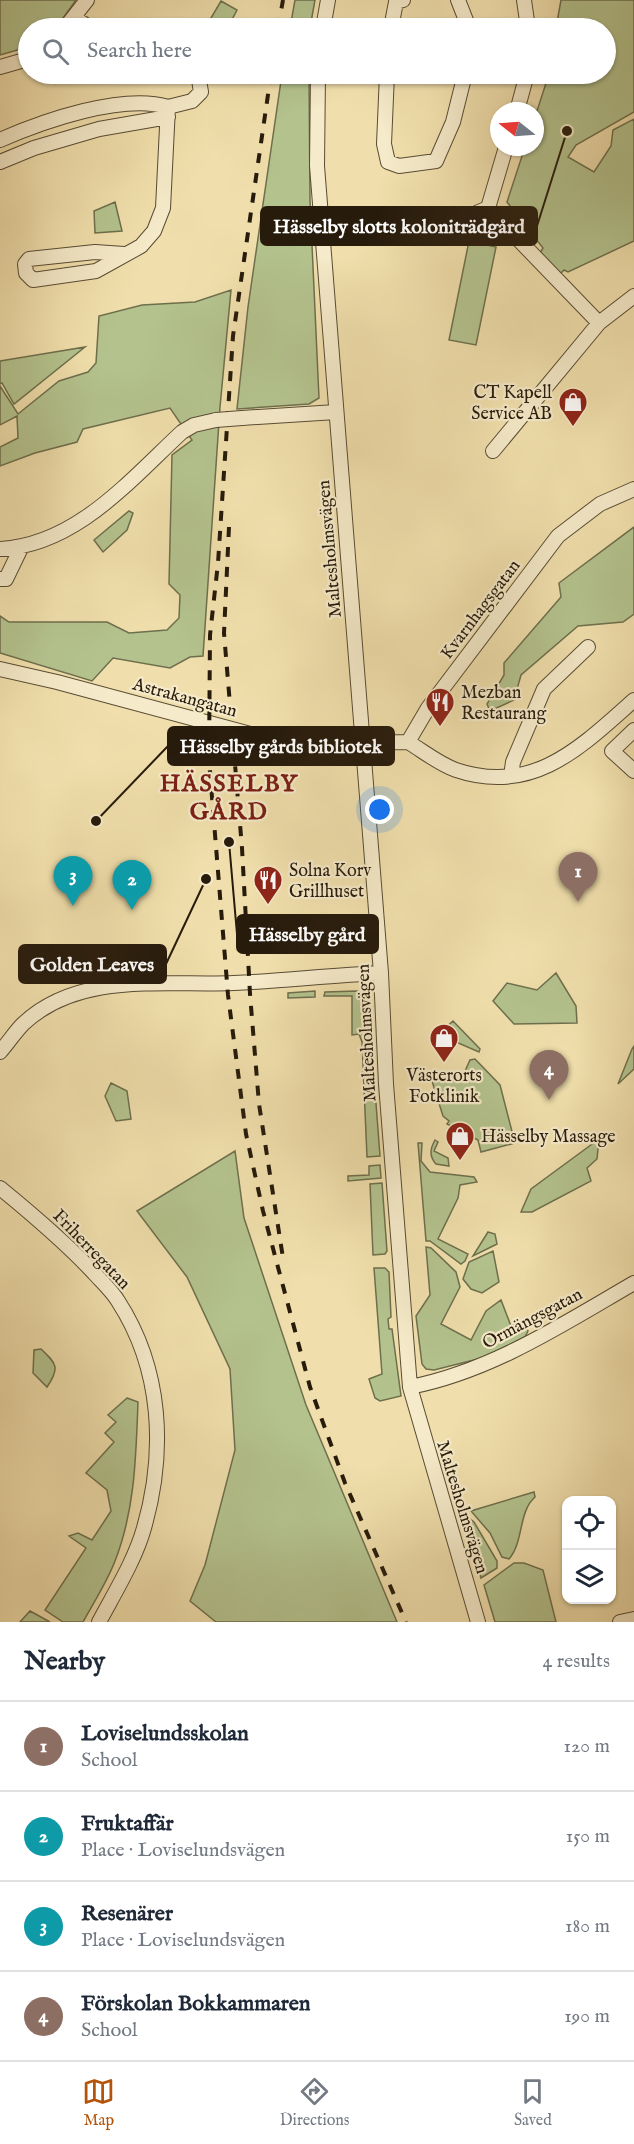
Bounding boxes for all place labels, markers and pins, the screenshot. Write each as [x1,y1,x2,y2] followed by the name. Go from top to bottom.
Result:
[261,207,537,245] callout: Hässelby slotts koloniträdgård
[471,382,552,426] place label: CT Kapell Service AB
[557,386,589,428] shop icon: CT Kapell Service AB
[461,682,546,726] place label: Mezban Restaurang
[424,686,456,728] restaurant icon: Mezban Restaurang
[168,727,394,765] callout: Hässelby gårds bibliotek
[558,852,598,902] pin: 1
[54,856,92,906] pin: 3
[112,860,152,910] pin: 2
[289,860,372,904] place label: Solna Korv Grillhuset
[252,864,284,906] restaurant icon: Solna Korv Grillhuset
[237,915,378,953] callout: Hässelby gård
[19,945,166,983] callout: Golden Leaves
[428,1022,460,1064] shop icon: Västerorts Fotklinik
[530,1050,568,1100] pin: 4
[405,1065,482,1109] place label: Västerorts Fotklinik
[444,1120,476,1162] shop icon: Hässelby Massage
[481,1126,616,1149] place label: Hässelby Massage

